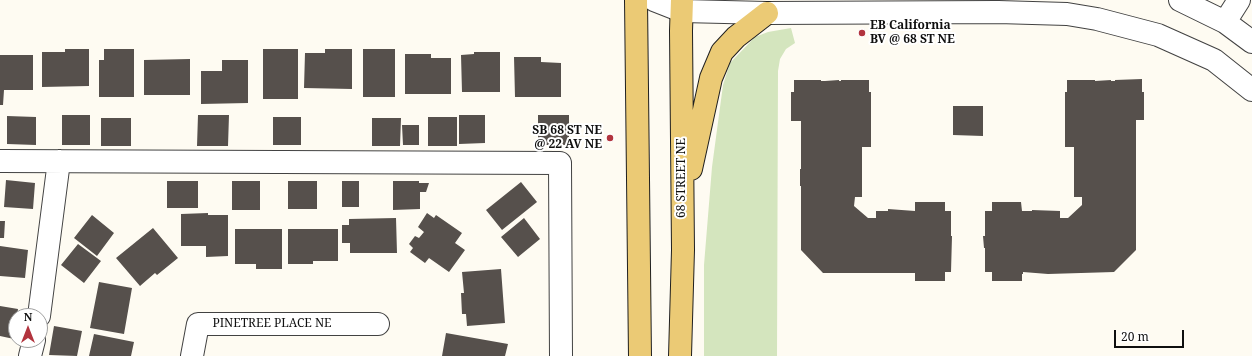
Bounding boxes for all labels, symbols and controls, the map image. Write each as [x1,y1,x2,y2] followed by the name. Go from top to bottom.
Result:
[870,19,955,47] place label: EB California BV @ 68 ST NE
[857,28,867,38] marker: EB California BV @ 68 ST NE
[532,124,602,152] place label: SB 68 ST NE @ 22 AV NE
[605,133,615,143] marker: SB 68 ST NE @ 22 AV NE
[675,138,689,218] street label: 68 STREET NE
[8,308,48,348] north arrow
[24,309,32,324] text: N
[212,317,332,331] street label: PINETREE PLACE NE
[1116,322,1186,348] scale bar
[1121,328,1149,345] text: 20 m

